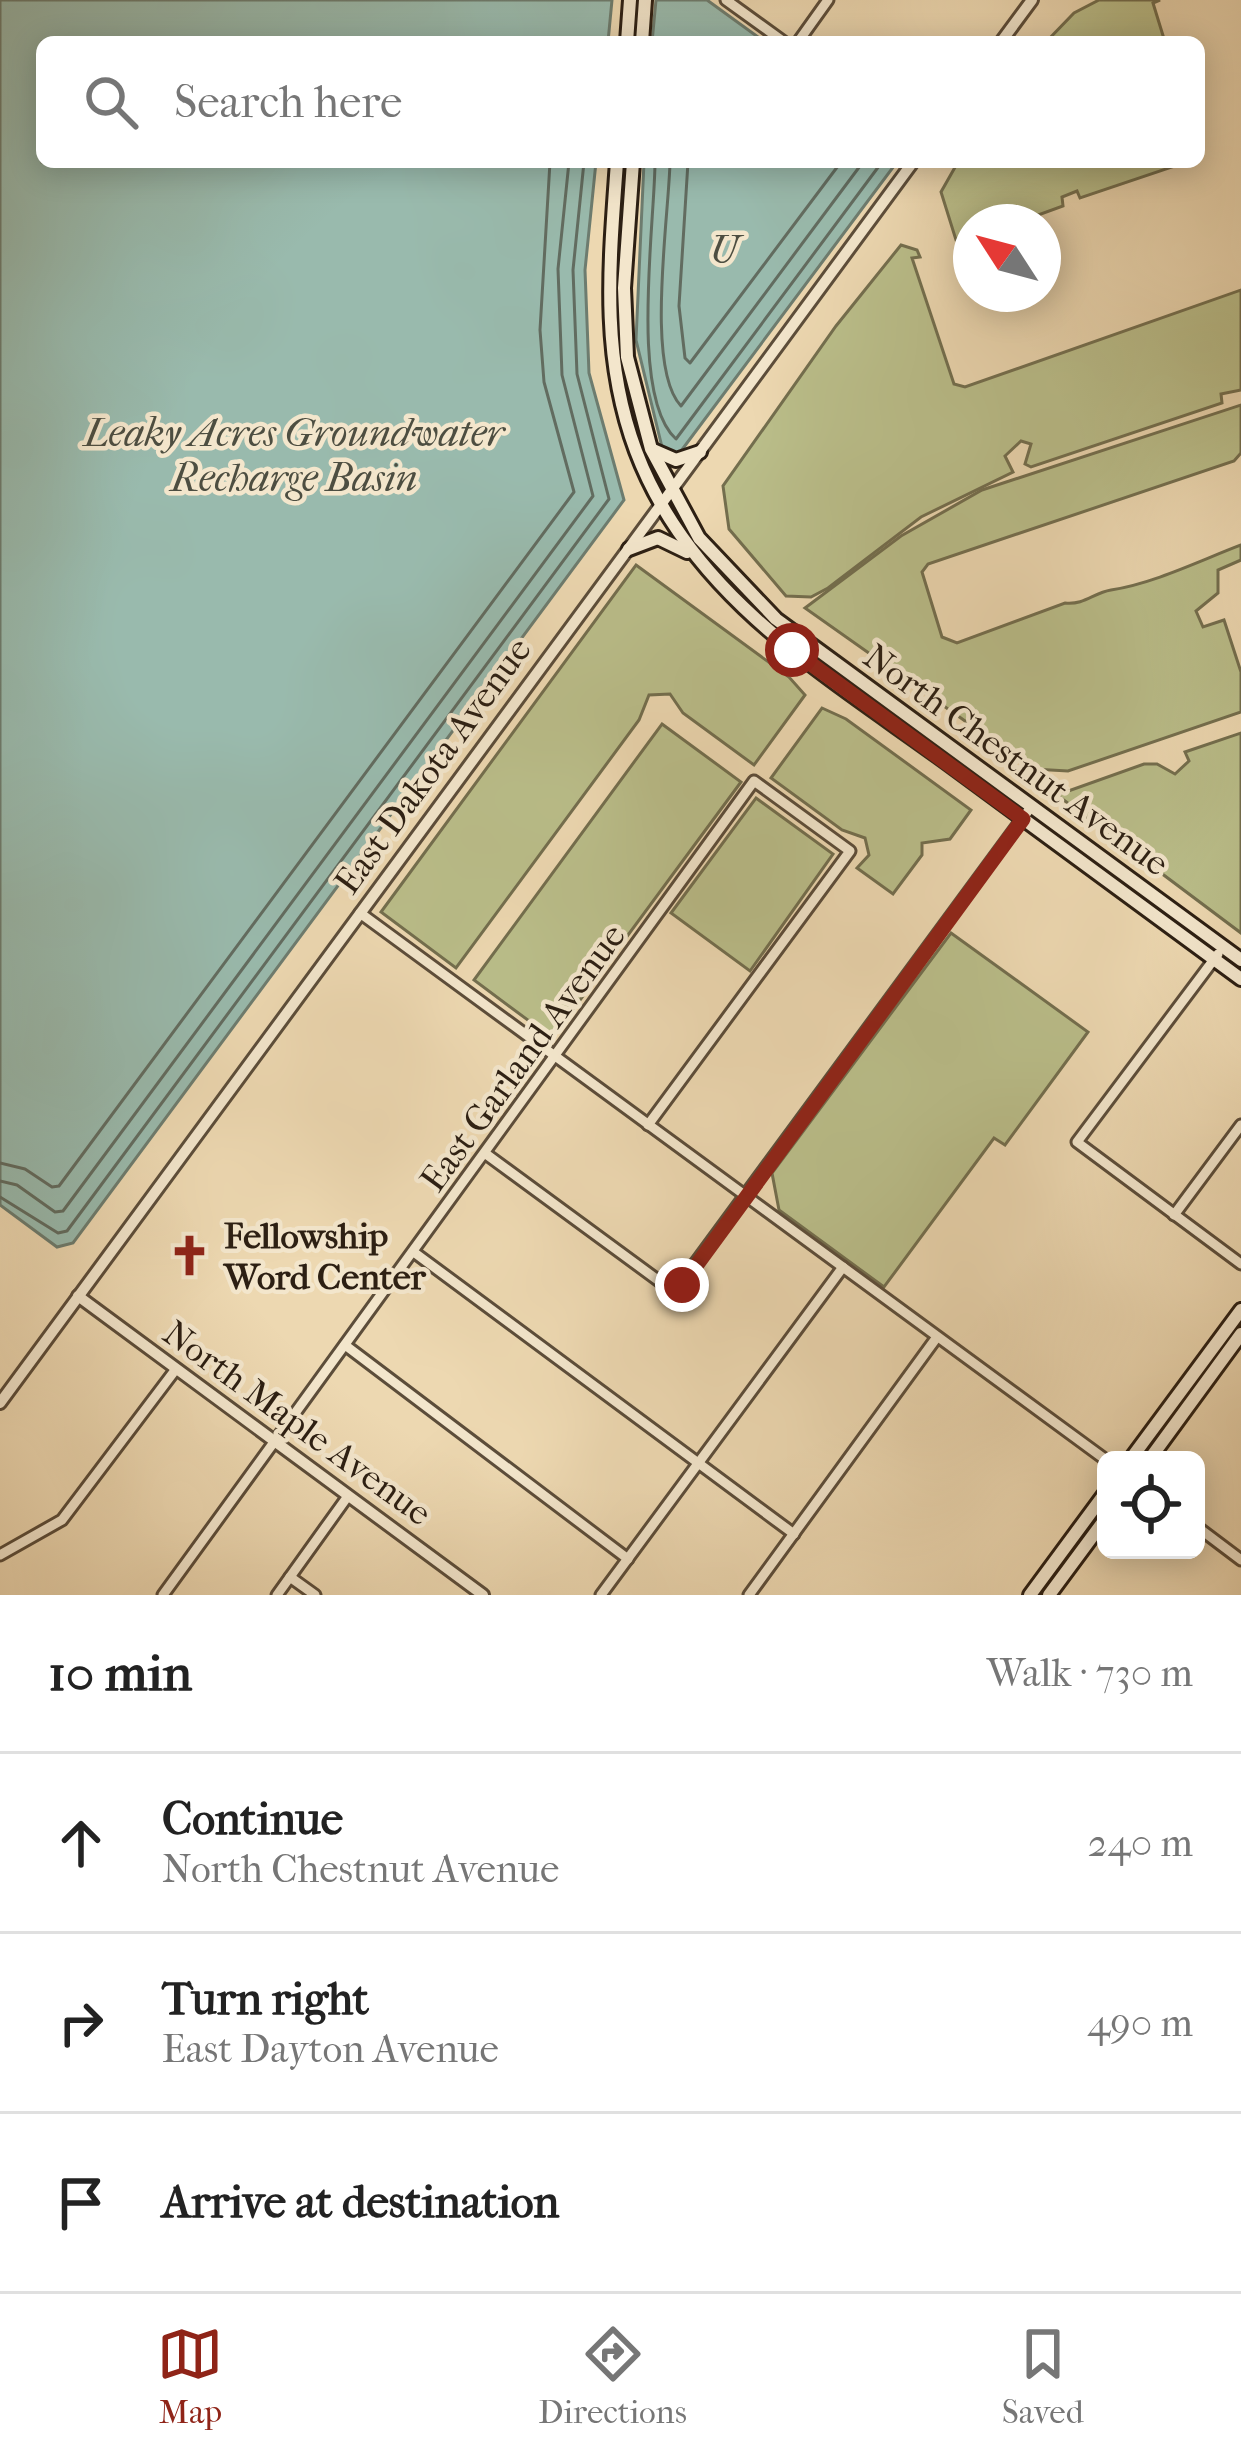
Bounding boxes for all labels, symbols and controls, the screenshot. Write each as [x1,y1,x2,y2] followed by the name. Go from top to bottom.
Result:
[36,36,1205,168] search box
[78,69,144,135] icon: search
[174,76,402,129] text: Search here
[953,204,1061,312] north arrow
[709,227,744,273] water label: U
[81,410,506,501] water label: Leaky Acres Groundwater Recharge Basin
[765,623,819,677] route start
[326,629,540,902] street label: East Dakota Avenue
[856,635,1177,885] street label: North Chestnut Avenue
[412,916,634,1200] street label: East Garland Avenue
[222,1215,426,1298] place label: Fellowship Word Center
[167,1233,213,1279] church icon: Fellowship Word Center
[655,1258,709,1312] route end
[155,1311,440,1534] street label: North Maple Avenue
[1097,1451,1205,1559] map controls
[1097,1451,1205,1559] button: locate
[48,1643,192,1703] text: 10 min
[987,1650,1193,1696] text: Walk · 730 m
[162,1793,343,1846] text: Continue
[48,1810,114,1876] icon: ahead
[1088,1820,1193,1866] text: 240 m
[162,1846,559,1892] text: North Chestnut Avenue
[162,1973,369,2026] text: Turn right
[48,1990,114,2056] icon: right
[1087,2000,1193,2046] text: 490 m
[162,2026,499,2072] text: East Dayton Avenue
[48,2170,114,2236] icon: arrive
[162,2176,559,2229] text: Arrive at destination
[157,2321,223,2432] tab: Map
[538,2321,687,2432] tab: Directions
[1002,2321,1084,2432] tab: Saved

